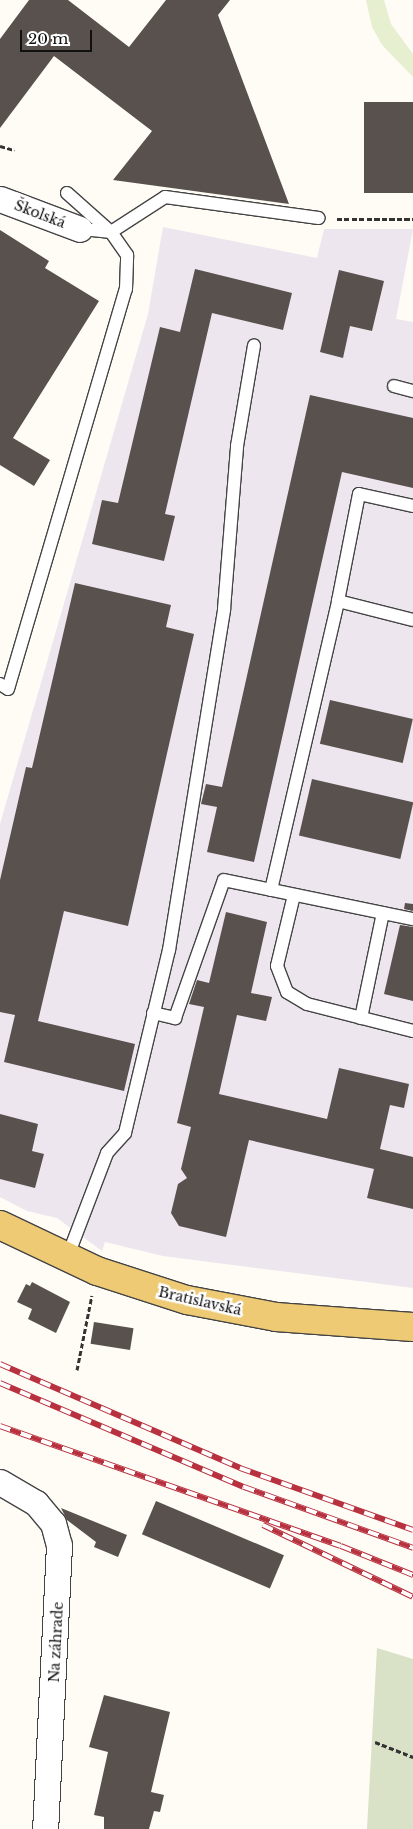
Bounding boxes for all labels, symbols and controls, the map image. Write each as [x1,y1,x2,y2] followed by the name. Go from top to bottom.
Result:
[22,20,95,52] scale bar
[28,29,68,48] text: 20 m
[12,197,68,231] street label: Školská
[157,1283,243,1319] street label: Bratislavská
[45,1601,67,1683] street label: Na záhrade

